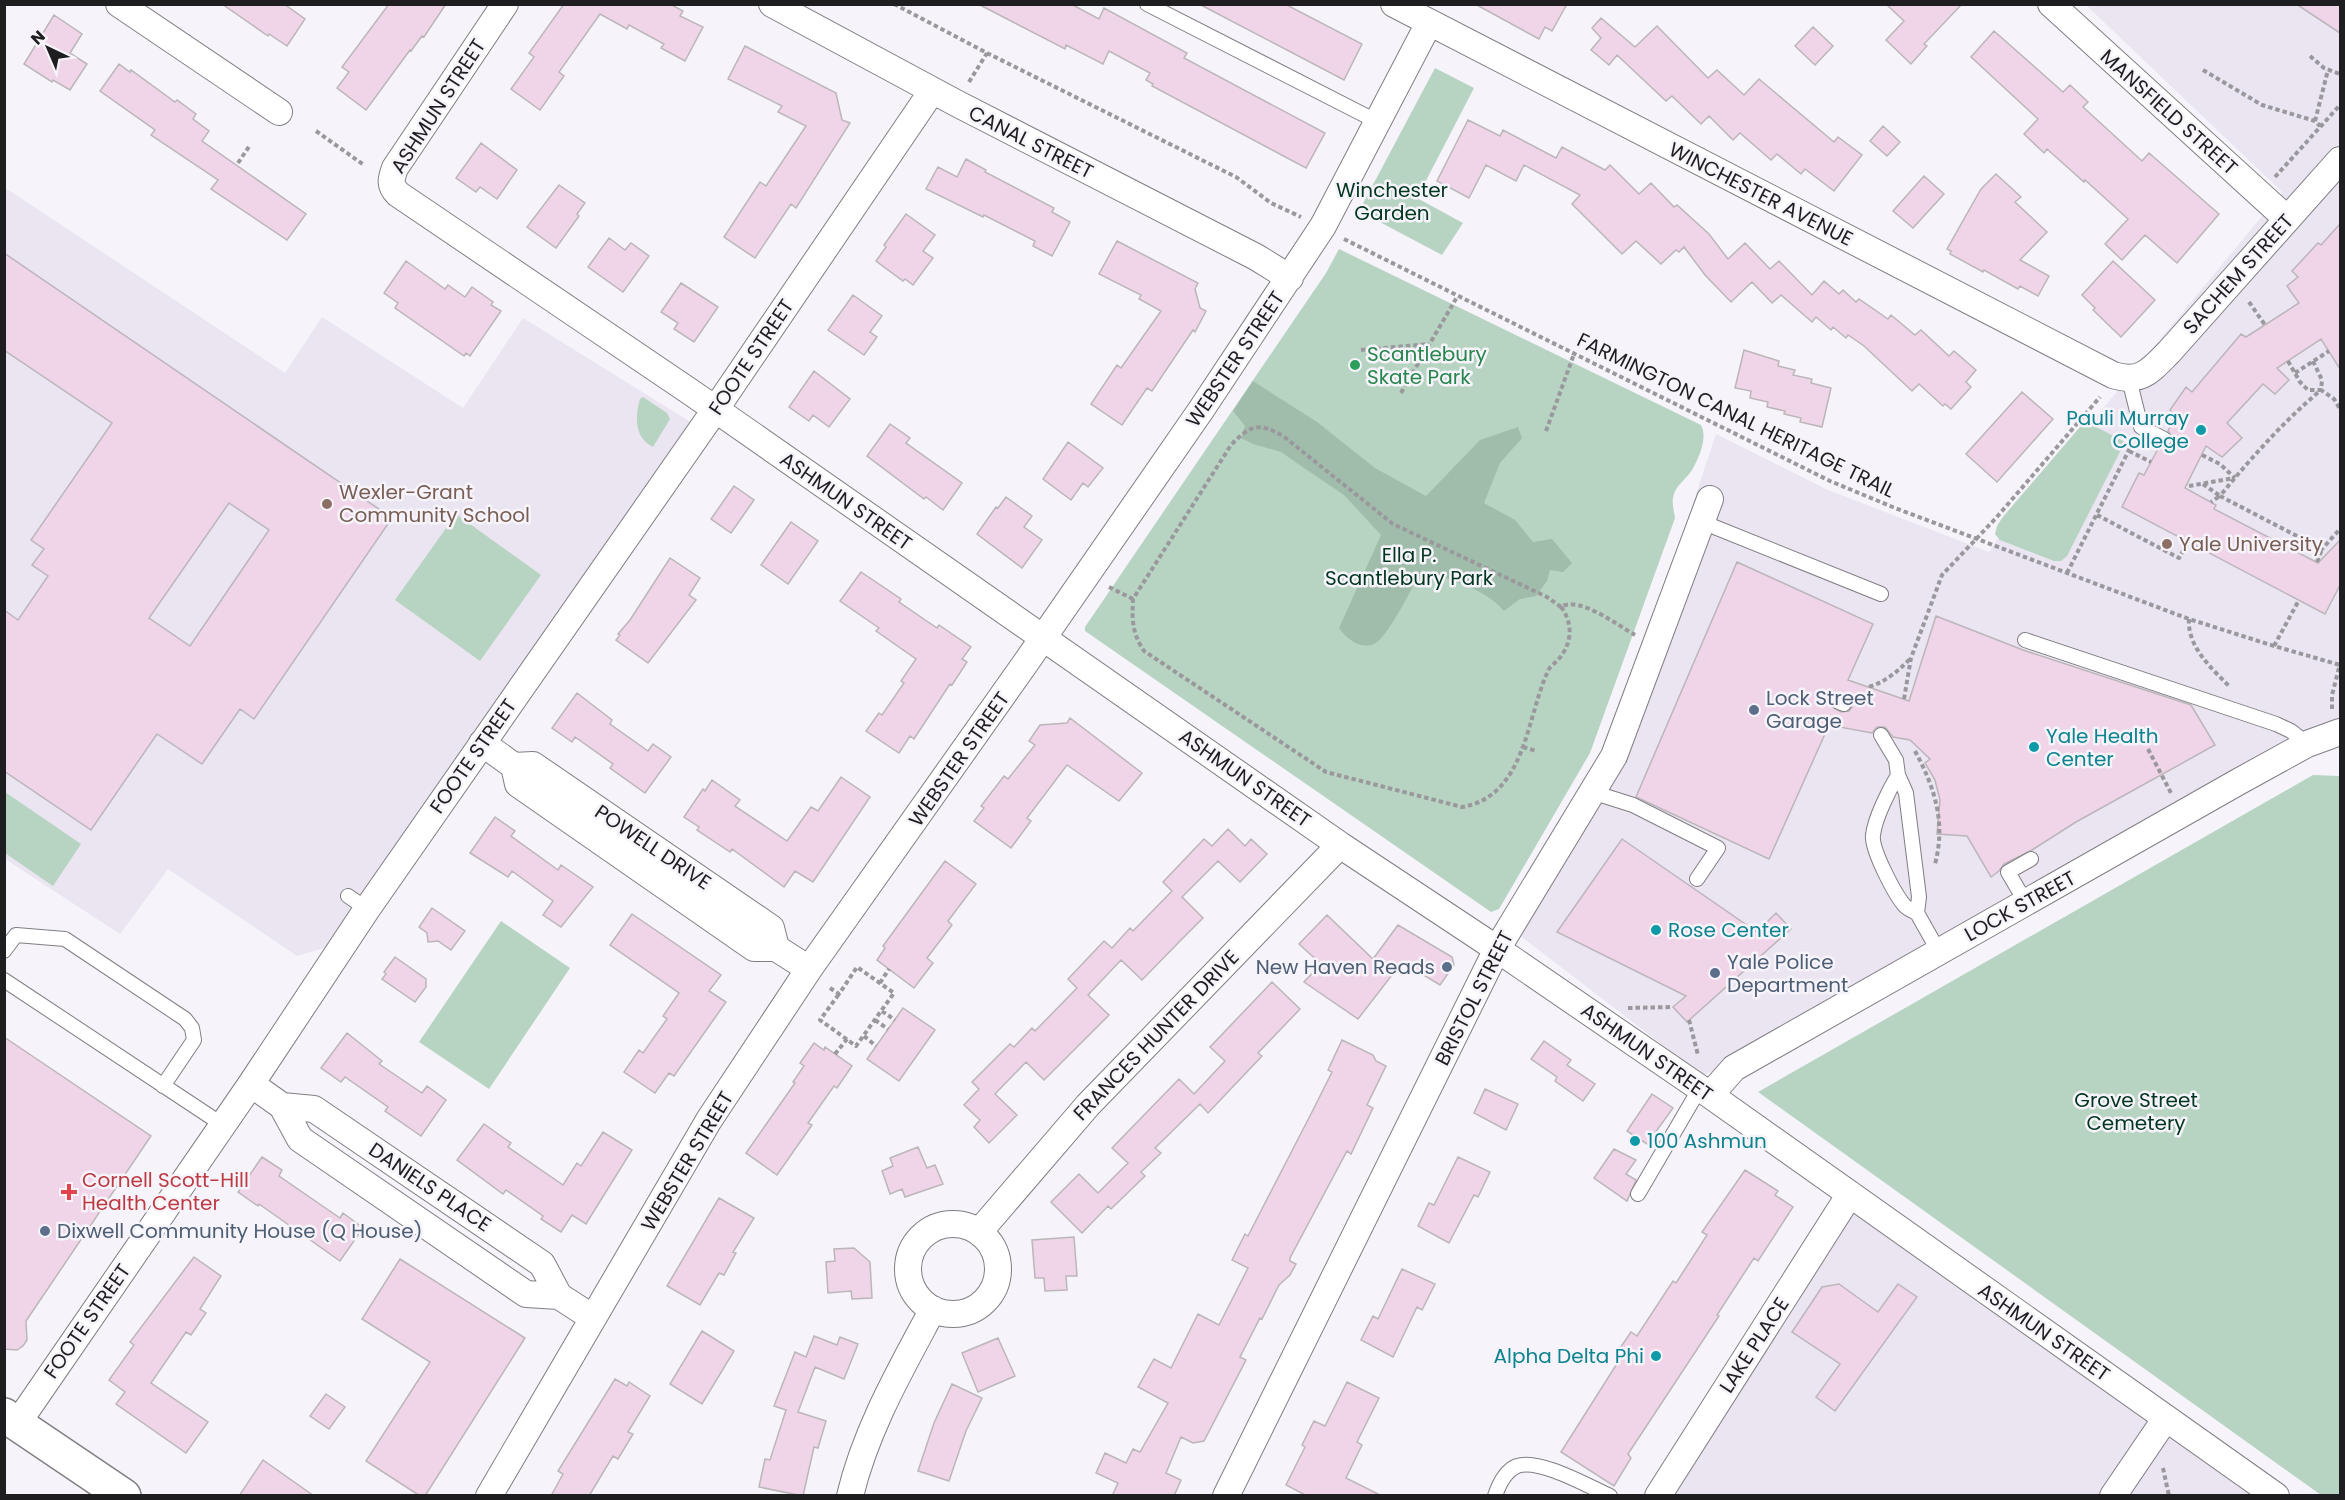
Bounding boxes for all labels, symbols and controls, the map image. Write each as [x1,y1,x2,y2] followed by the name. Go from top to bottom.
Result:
[18,18,78,78] north arrow
[26,25,50,50] text: N
[384,33,492,179] street label: ASHMUN STREET
[2094,43,2244,181] street label: MANSFIELD STREET
[964,99,1098,186] street label: CANAL STREET
[1664,135,1858,253] street label: WINCHESTER AVENUE
[1336,176,1448,227] park label: Winchester Garden
[2176,208,2300,340] street label: SACHEM STREET
[1179,285,1291,432] street label: WEBSTER STREET
[702,293,800,420] street label: FOOTE STREET
[1572,326,1900,505] street label: FARMINGTON CANAL HERITAGE TRAIL
[1367,340,1487,391] place label: Scantlebury Skate Park
[1348,358,1362,372] marker: Scantlebury Skate Park
[2066,404,2189,455] place label: Pauli Murray College
[2194,423,2208,437] marker: Pauli Murray College
[774,445,918,557] street label: ASHMUN STREET
[339,478,530,529] place label: Wexler-Grant Community School
[320,497,334,511] marker: Wexler-Grant Community School
[2179,530,2323,558] place label: Yale University
[2160,537,2174,551] marker: Yale University
[1325,541,1494,592] park label: Ella P. Scantlebury Park
[1766,684,1874,735] place label: Lock Street Garage
[902,686,1016,832] street label: WEBSTER STREET
[423,693,523,819] street label: FOOTE STREET
[1747,703,1761,717] marker: Lock Street Garage
[1173,722,1317,834] street label: ASHMUN STREET
[2046,722,2159,773] place label: Yale Health Center
[2027,740,2041,754] marker: Yale Health Center
[589,798,717,896] street label: POWELL DRIVE
[1959,864,2081,948] street label: LOCK STREET
[1668,916,1789,944] place label: Rose Center
[1649,923,1663,937] marker: Rose Center
[1428,926,1520,1070] street label: BRISTOL STREET
[1067,943,1245,1127] street label: FRANCES HUNTER DRIVE
[1727,948,1848,999] place label: Yale Police Department
[1256,953,1435,981] place label: New Haven Reads
[1440,960,1454,974] marker: New Haven Reads
[1708,966,1722,980] marker: Yale Police Department
[1575,996,1719,1108] street label: ASHMUN STREET
[634,1086,740,1236] street label: WEBSTER STREET
[2074,1086,2198,1137] park label: Grove Street Cemetery
[1647,1127,1767,1155] place label: 100 Ashmun
[1628,1134,1642,1148] marker: 100 Ashmun
[363,1136,497,1238] street label: DANIELS PLACE
[82,1166,249,1217] place label: Cornell Scott-Hill Health Center
[60,1183,78,1201] marker: Cornell Scott-Hill Health Center
[57,1217,423,1245] place label: Dixwell Community House (Q House)
[38,1224,52,1238] marker: Dixwell Community House (Q House)
[37,1258,137,1384] street label: FOOTE STREET
[1972,1276,2116,1388] street label: ASHMUN STREET
[1713,1292,1795,1398] street label: LAKE PLACE
[1494,1342,1644,1370] place label: Alpha Delta Phi
[1649,1349,1663,1363] marker: Alpha Delta Phi

